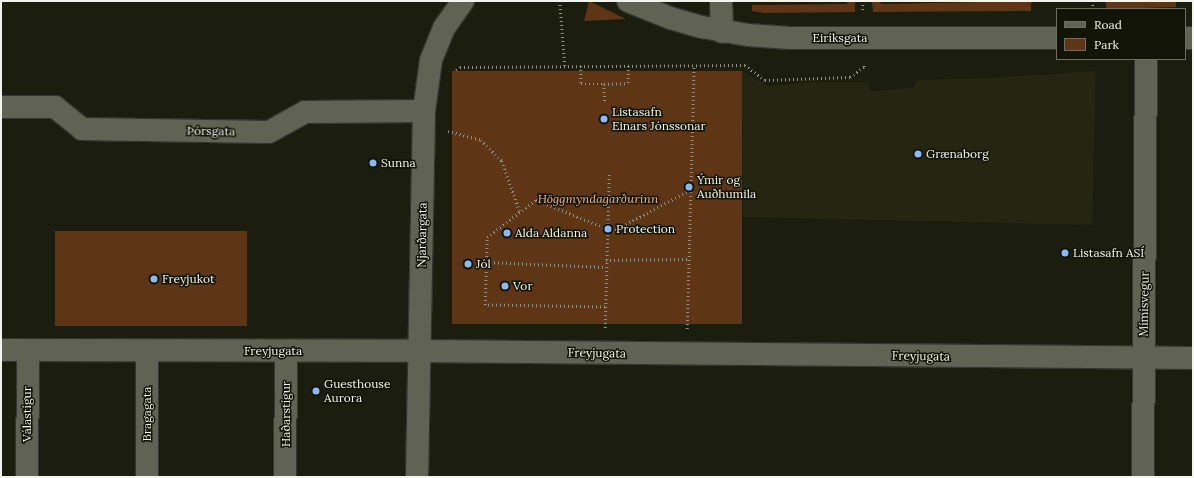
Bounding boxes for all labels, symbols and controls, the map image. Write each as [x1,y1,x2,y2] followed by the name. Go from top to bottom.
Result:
[1056,8,1186,60] legend
[1094,17,1122,32] text: Road
[813,31,867,45] street label: Eiríksgata
[1094,37,1119,52] text: Park
[612,105,706,133] place label: Listasafn Einars Jónssonar
[599,114,609,124] marker: Listasafn Einars Jónssonar
[187,123,235,139] street label: Þórsgata
[926,147,989,161] place label: Grænaborg
[913,149,923,159] marker: Grænaborg
[381,156,416,170] place label: Sunna
[368,158,378,168] marker: Sunna
[697,173,756,201] place label: Ýmir og Auðhumila
[684,182,694,192] marker: Ýmir og Auðhumila
[538,192,658,206] park label: Höggmyndagarðurinn
[414,202,430,268] street label: Njarðargata
[616,222,675,236] place label: Protection
[603,224,613,234] marker: Protection
[515,226,587,240] place label: Alda Aldanna
[502,228,512,238] marker: Alda Aldanna
[1073,246,1144,260] place label: Listasafn ASÍ
[1060,248,1070,258] marker: Listasafn ASÍ
[476,257,491,271] place label: Jól
[463,259,473,269] marker: Jól
[1136,271,1152,337] street label: Mímisvegur
[162,272,215,286] place label: Freyjukot
[149,274,159,284] marker: Freyjukot
[513,279,533,293] place label: Vor
[500,281,510,291] marker: Vor
[244,344,302,358] street label: Freyjugata
[568,345,626,361] street label: Freyjugata
[892,348,950,364] street label: Freyjugata
[324,377,390,405] place label: Guesthouse Aurora
[279,381,293,447] street label: Haðarstígur
[20,386,34,442] street label: Válastígur
[140,386,154,442] street label: Bragagata
[311,386,321,396] marker: Guesthouse Aurora

